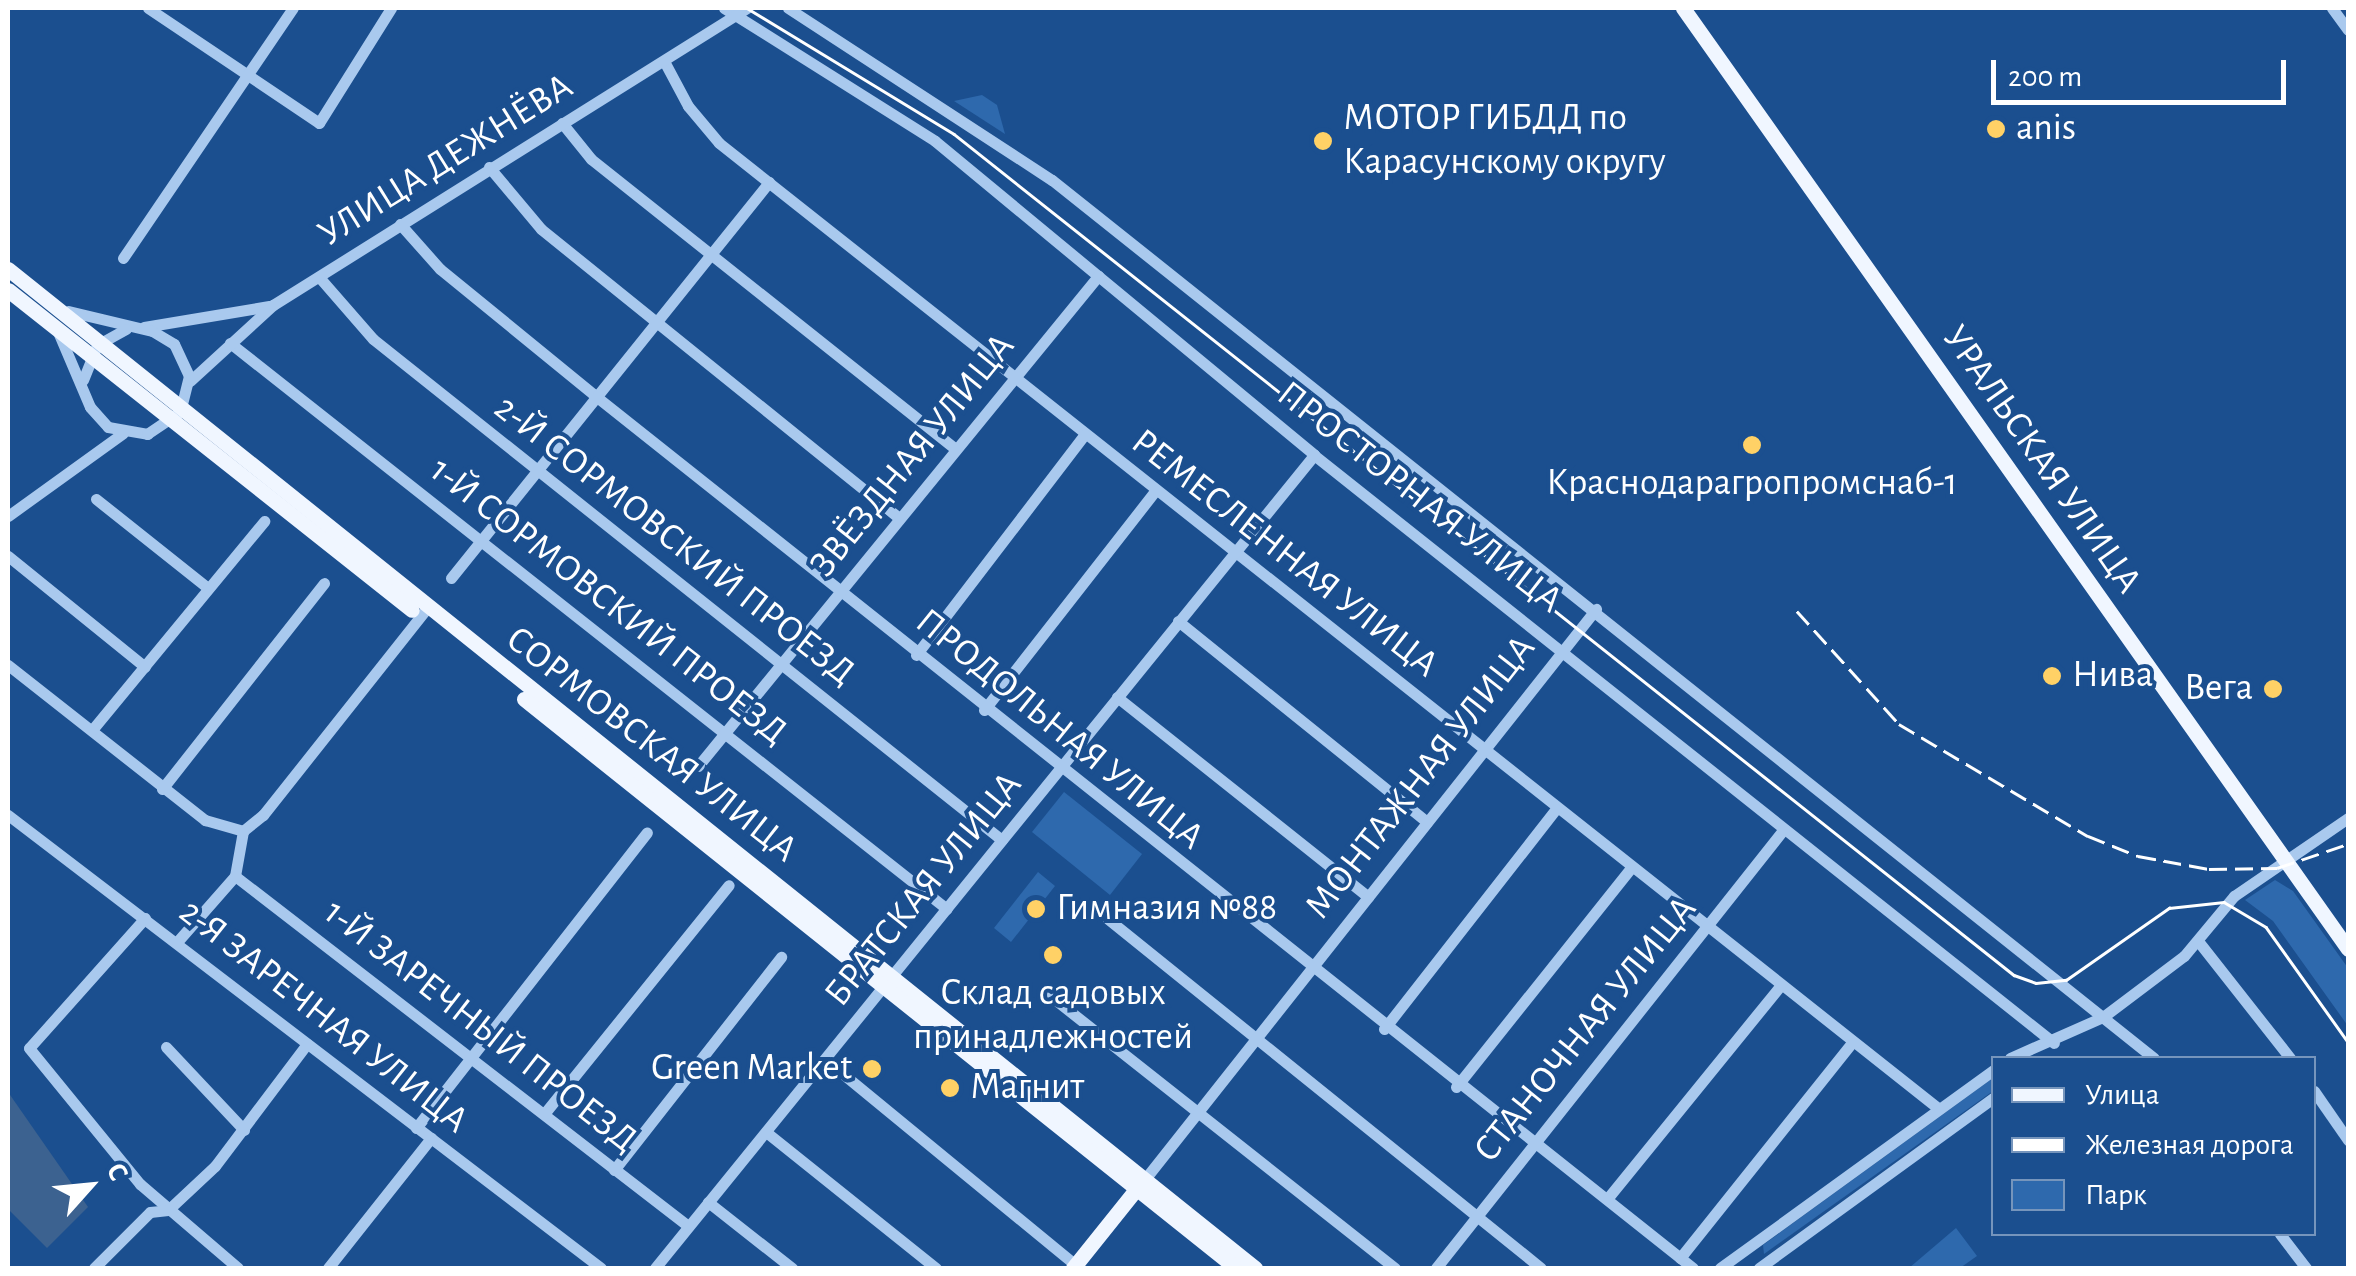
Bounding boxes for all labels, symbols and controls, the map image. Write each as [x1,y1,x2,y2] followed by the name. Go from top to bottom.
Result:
[1996,40,2291,102] scale bar
[2008,62,2082,92] text: 200 m
[310,64,582,258] street label: УЛИЦА ДЕЖНЁВА
[1343,96,1666,185] place label: МОТОР ГИБДД по Карасунскому округу
[2016,106,2076,152] place label: anis
[1985,118,2007,140] marker: anis
[1312,130,1334,152] marker: МОТОР ГИБДД по Карасунскому округу
[1931,317,2151,603] street label: УРАЛЬСКАЯ УЛИЦА
[801,325,1025,587] street label: ЗВЁЗДНАЯ УЛИЦА
[1267,372,1571,624] street label: ПРОСТОРНАЯ УЛИЦА
[484,386,864,696] street label: 2-Й СОРМОВСКИЙ ПРОЕЗД
[1121,420,1447,688] street label: РЕМЕСЛЕННАЯ УЛИЦА
[1741,434,1763,456] marker: Краснодарагропромснаб-1
[420,448,796,756] street label: 1-Й СОРМОВСКИЙ ПРОЕЗД
[1546,461,1958,507] place label: Краснодарагропромснаб-1
[906,600,1212,860] street label: ПРОДОЛЬНАЯ УЛИЦА
[496,617,806,873] street label: СОРМОВСКАЯ УЛИЦА
[1296,627,1546,929] street label: МОНТАЖНАЯ УЛИЦА
[2072,653,2153,699] place label: Нива
[2041,665,2063,687] marker: Нива
[2184,666,2253,712] place label: Вега
[2262,678,2284,700] marker: Вега
[816,764,1032,1016] street label: БРАТСКАЯ УЛИЦА
[1056,886,1277,932] place label: Гимназия №88
[1465,888,1707,1172] street label: СТАНОЧНАЯ УЛИЦА
[169,890,477,1144] street label: 2-Я ЗАРЕЧНАЯ УЛИЦА
[314,890,646,1164] street label: 1-Й ЗАРЕЧНЫЙ ПРОЕЗД
[1025,898,1047,920] marker: Гимназия №88
[1042,944,1064,966] marker: Склад садовых принадлежностей
[913,971,1193,1060] place label: Склад садовых принадлежностей
[651,1046,852,1092] place label: Green Market
[1991,1056,2316,1236] legend
[861,1058,883,1080] marker: Green Market
[970,1065,1084,1111] place label: Магнит
[939,1077,961,1099] marker: Магнит
[2085,1080,2160,1110] text: Улица
[2085,1130,2294,1160] text: Железная дорога
[40,1136,140,1236] north arrow
[101,1159,133,1186] text: С
[2085,1180,2147,1210] text: Парк

